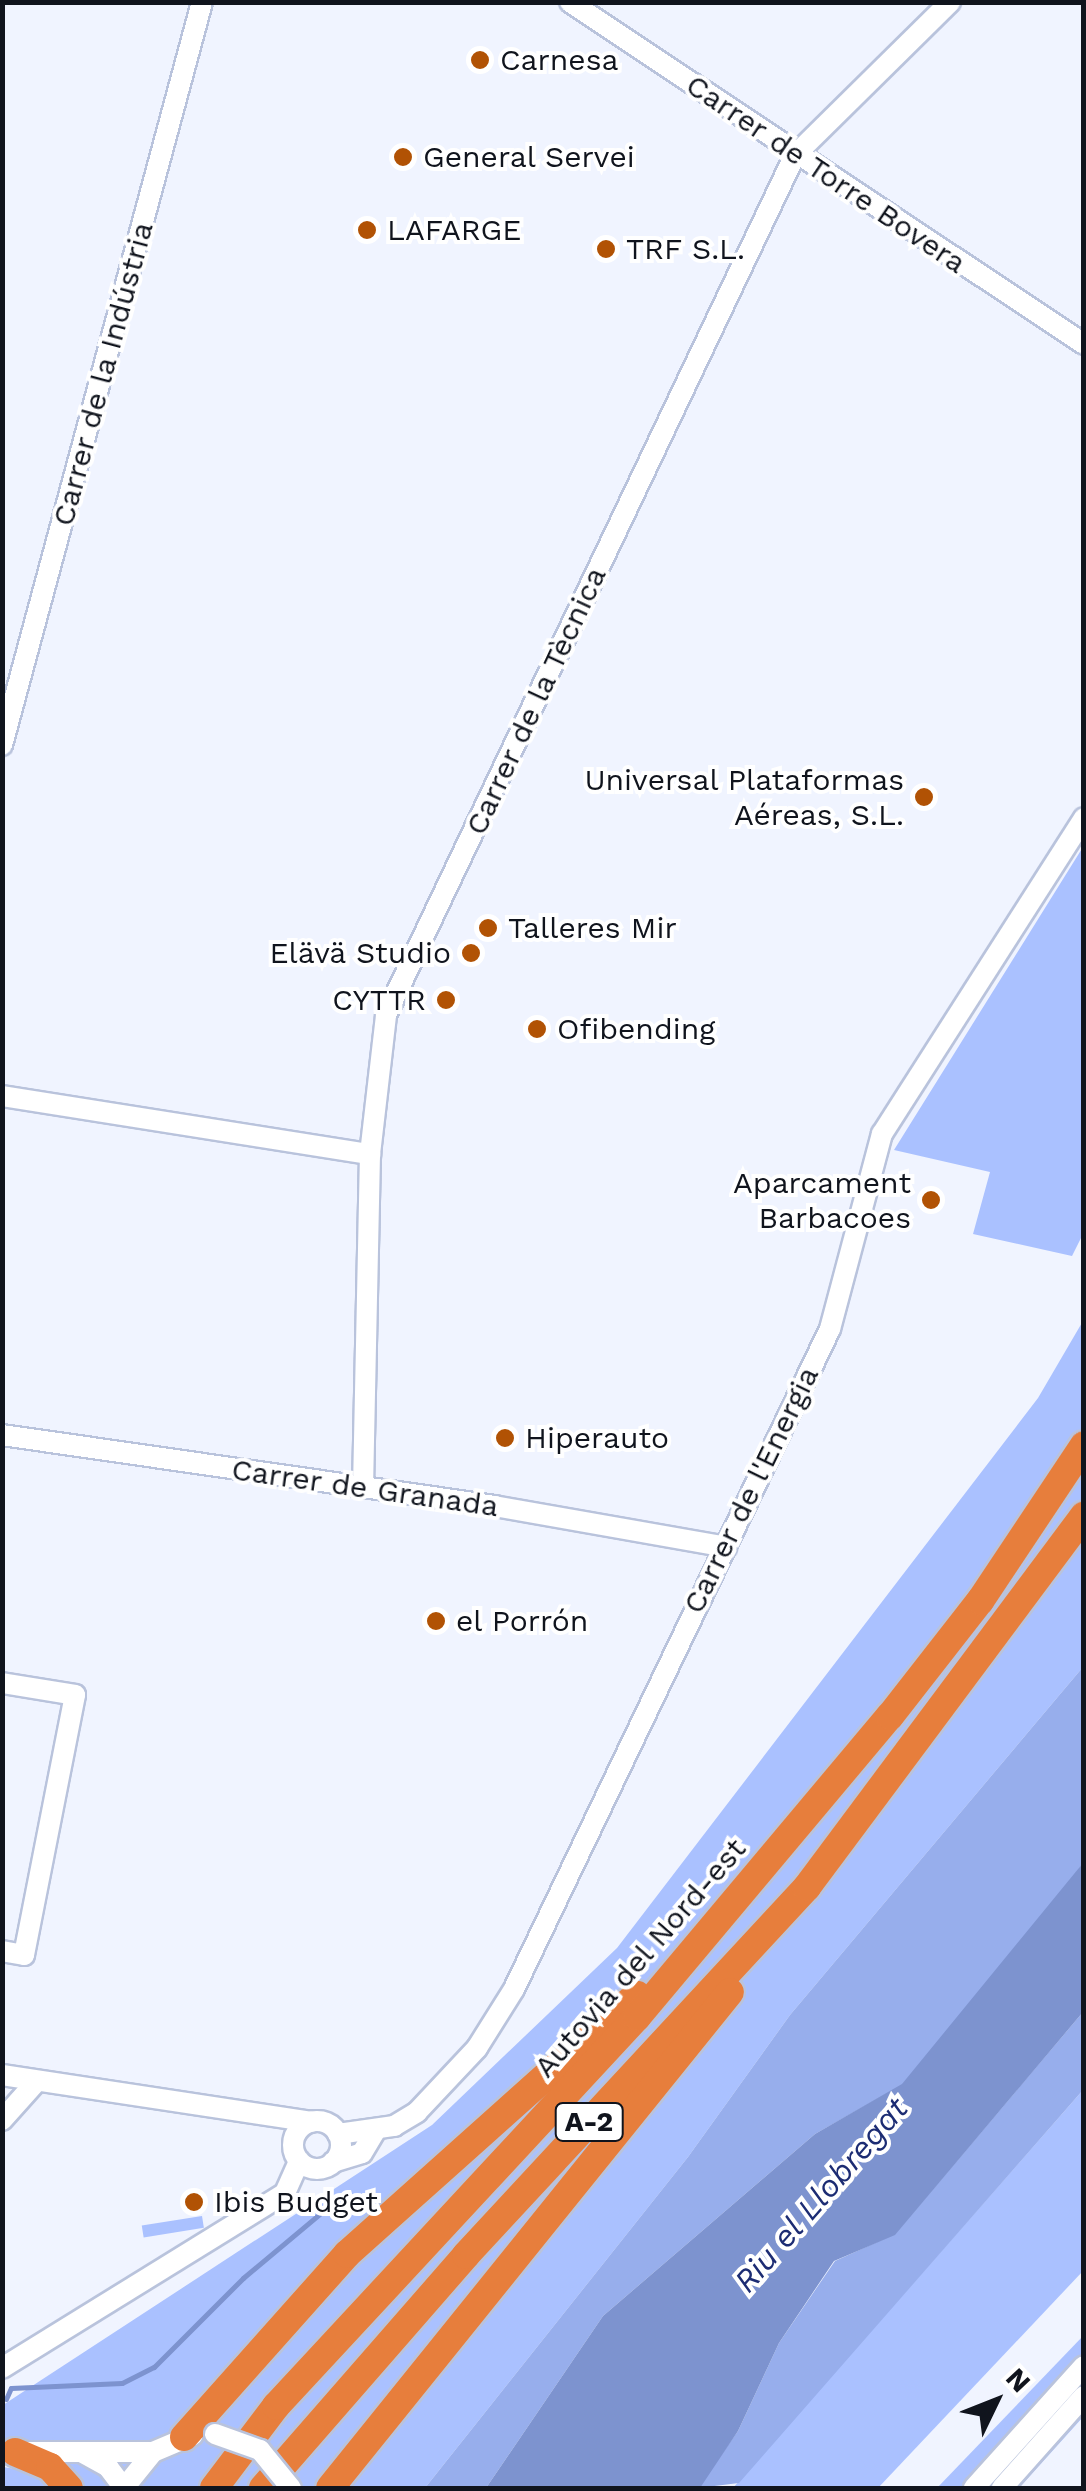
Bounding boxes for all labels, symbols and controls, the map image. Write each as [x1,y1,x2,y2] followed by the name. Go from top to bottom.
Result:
[500,42,618,78] place label: Carnesa
[469,49,491,71] marker: Carnesa
[679,66,973,282] street label: Carrer de Torre Bovera
[423,139,636,175] place label: General Servei
[392,146,414,168] marker: General Servei
[387,212,521,248] place label: LAFARGE
[45,218,161,530] street label: Carrer de la Indústria
[356,219,378,241] marker: LAFARGE
[626,231,746,267] place label: TRF S.L.
[595,238,617,260] marker: TRF S.L.
[458,560,614,842] street label: Carrer de la Tècnica
[583,762,904,832] place label: Universal Plataformas Aéreas, S.L.
[913,786,935,808] marker: Universal Plataformas Aéreas, S.L.
[508,910,677,946] place label: Talleres Mir
[477,917,499,939] marker: Talleres Mir
[269,935,451,971] place label: Elävä Studio
[460,942,482,964] marker: Elävä Studio
[332,982,426,1018] place label: CYTTR
[435,989,457,1011] marker: CYTTR
[557,1011,715,1047] place label: Ofibending
[526,1018,548,1040] marker: Ofibending
[733,1165,911,1236] place label: Aparcament Barbacoes
[920,1189,942,1211] marker: Aparcament Barbacoes
[676,1360,826,1620] street label: Carrer de l'Energia
[525,1420,669,1456] place label: Hiperauto
[494,1427,516,1449] marker: Hiperauto
[229,1451,501,1525] street label: Carrer de Granada
[456,1603,589,1639] place label: el Porrón
[425,1610,447,1632] marker: el Porrón
[526,1831,754,2085] street label: Autovia del Nord-est
[726,2089,916,2301] water label: Riu el Llobregat
[554,2099,624,2145] road number: A-2
[214,2184,378,2220] place label: Ibis Budget
[183,2191,205,2213] marker: Ibis Budget
[946,2351,1046,2451] north arrow
[999,2361,1037,2399] text: N

